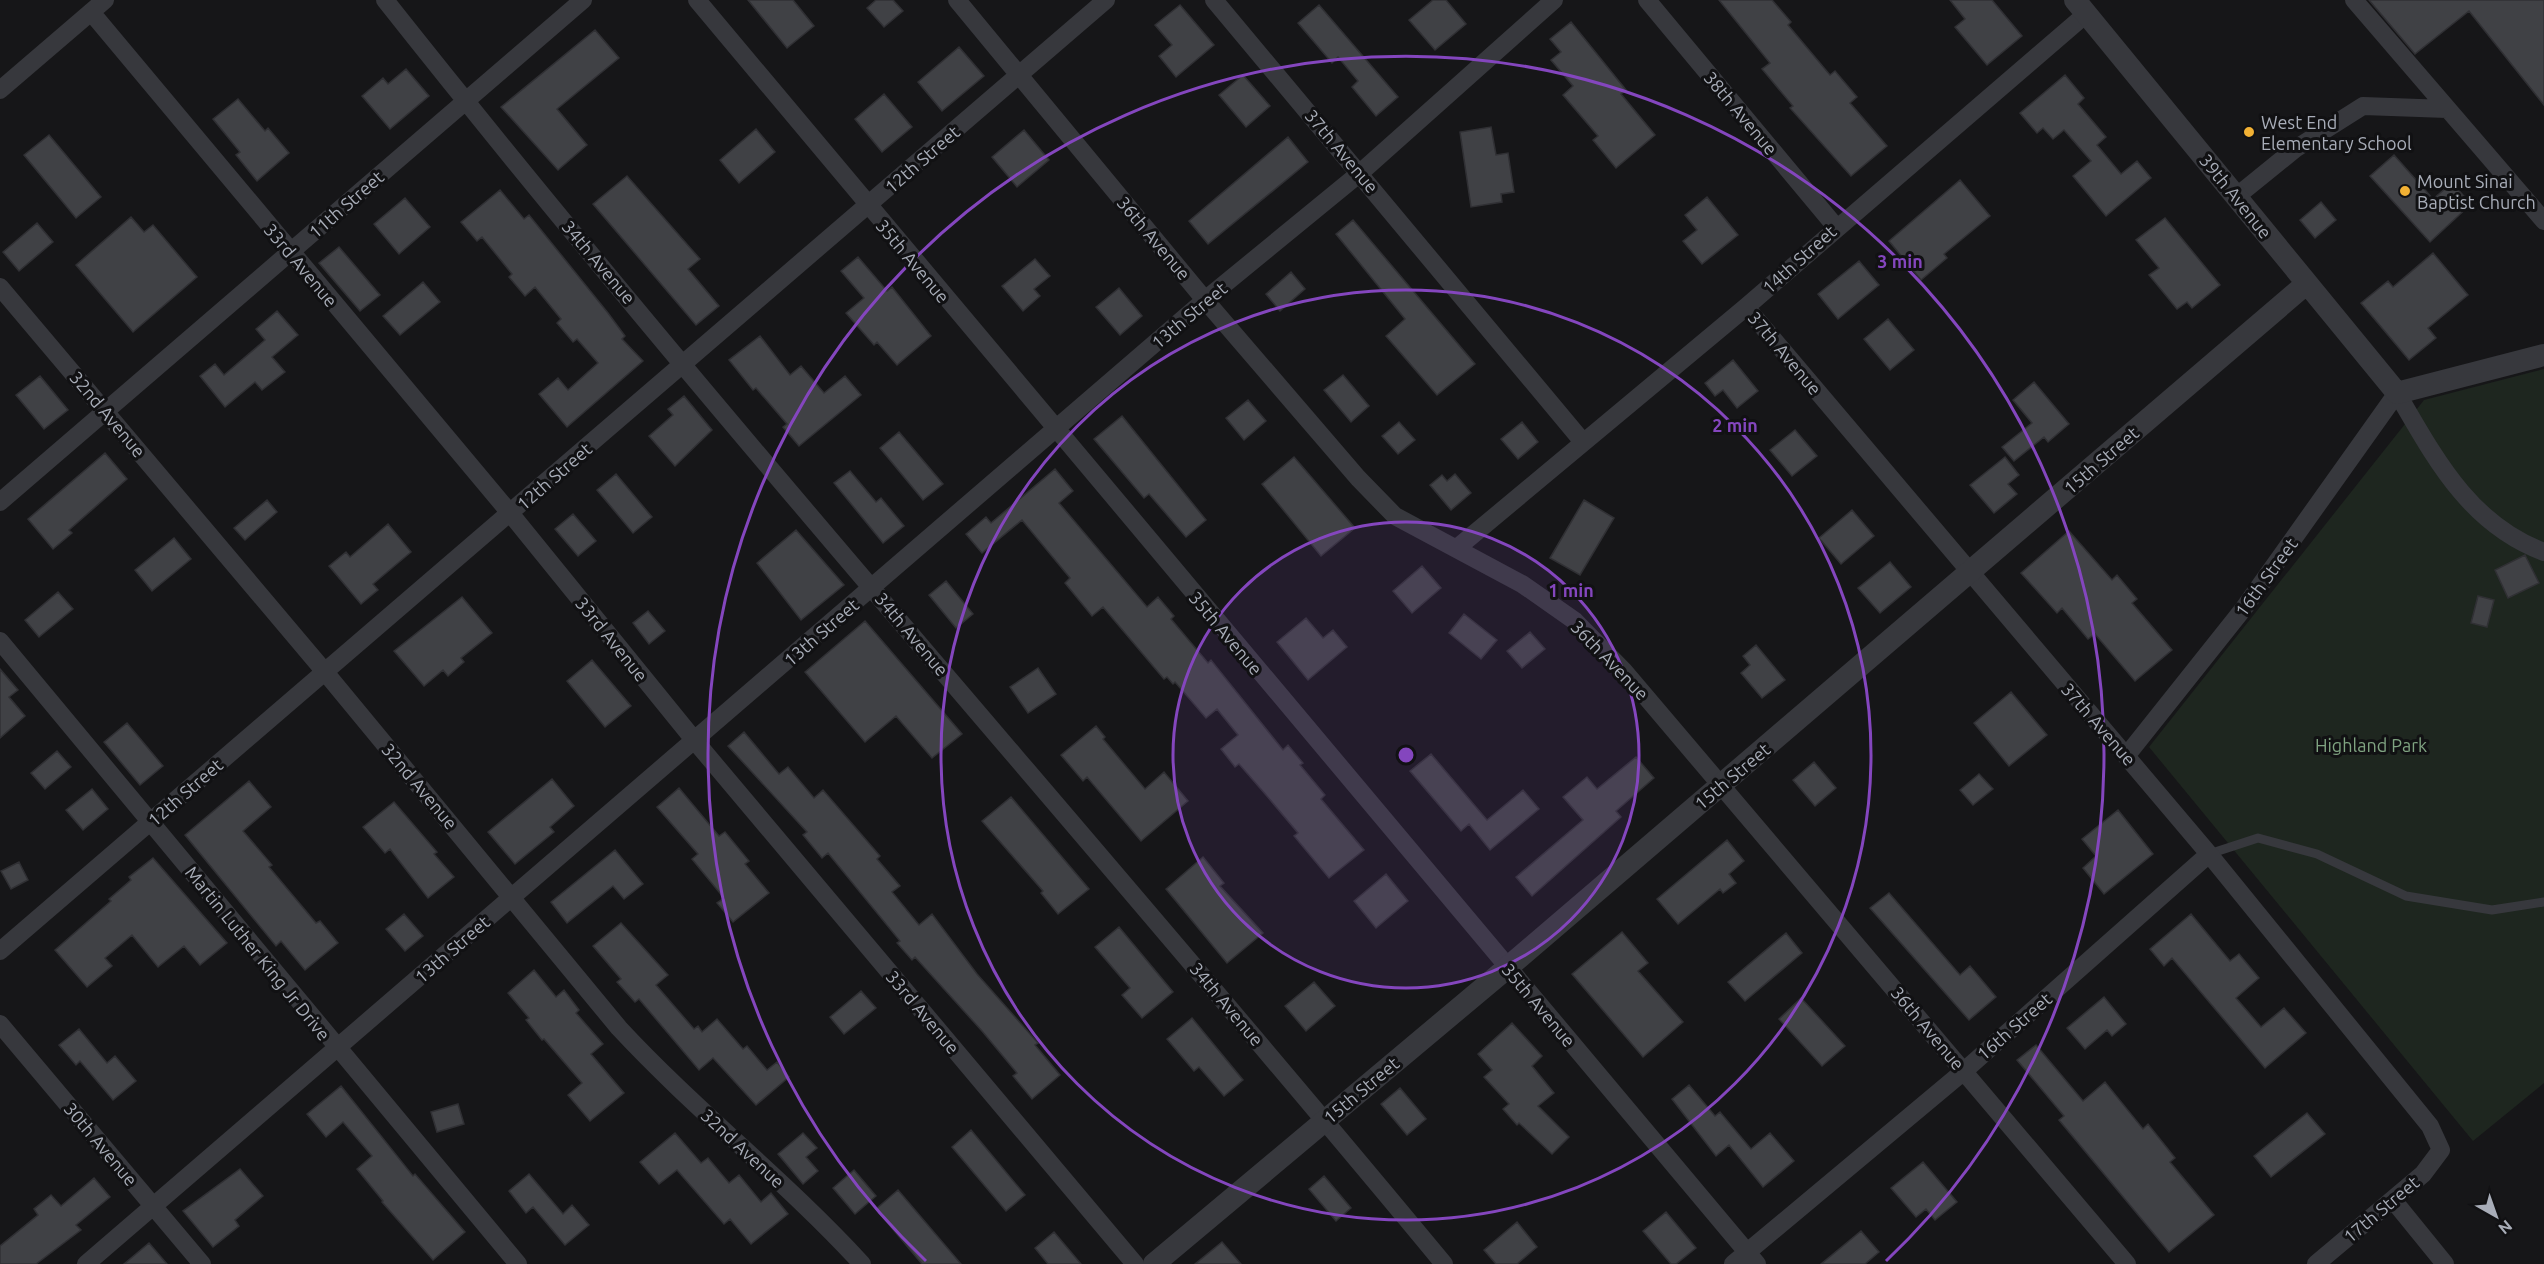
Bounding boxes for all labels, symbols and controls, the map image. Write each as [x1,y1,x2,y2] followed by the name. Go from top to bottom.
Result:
[1700,67,1782,159] street label: 38th Avenue
[1301,105,1383,197] street label: 37th Avenue
[2261,112,2412,153] place label: West End Elementary School
[881,121,963,197] street label: 12th Street
[2242,125,2256,139] marker: West End Elementary School
[2196,150,2276,242] street label: 39th Avenue
[305,166,387,242] street label: 11th Street
[2417,171,2536,212] place label: Mount Sinai Baptist Church
[2398,184,2412,198] marker: Mount Sinai Baptist Church
[1113,192,1195,284] street label: 36th Avenue
[872,215,954,307] street label: 35th Avenue
[558,216,640,308] street label: 34th Avenue
[260,219,342,311] street label: 33rd Avenue
[1758,221,1840,297] street label: 14th Street
[1877,251,1923,271] text: 3 min
[1147,278,1231,352] street label: 13th Street
[1744,307,1826,399] street label: 37th Avenue
[66,367,150,461] street label: 32nd Avenue
[1712,415,1758,435] text: 2 min
[2060,422,2142,498] street label: 15th Street
[513,438,595,514] street label: 12th Street
[2231,534,2301,620] street label: 16th Street
[1548,580,1594,600] text: 1 min
[1185,587,1267,679] street label: 35th Avenue
[871,588,953,680] street label: 34th Avenue
[572,593,652,685] street label: 33rd Avenue
[780,594,862,670] street label: 13th Street
[1567,616,1653,704] street label: 36th Avenue
[2058,679,2140,769] street label: 37th Avenue
[2315,735,2427,755] park label: Highland Park
[378,739,462,833] street label: 32nd Avenue
[1690,739,1774,813] street label: 15th Street
[1396,745,1416,765] centre of rings
[144,754,226,830] street label: 12th Street
[182,862,334,1044] street label: Martin Luther King Jr Drive
[411,911,493,987] street label: 13th Street
[1186,958,1268,1050] street label: 34th Avenue
[1498,959,1580,1051] street label: 35th Avenue
[882,966,964,1058] street label: 33rd Avenue
[1887,982,1969,1074] street label: 36th Avenue
[1973,988,2055,1064] street label: 16th Street
[1319,1053,1403,1127] street label: 15th Street
[60,1098,142,1190] street label: 30th Avenue
[697,1105,789,1191] street label: 32nd Avenue
[2339,1172,2423,1246] street label: 17th Street
[2466,1186,2526,1246] north arrow
[2495,1217,2516,1238] text: N

